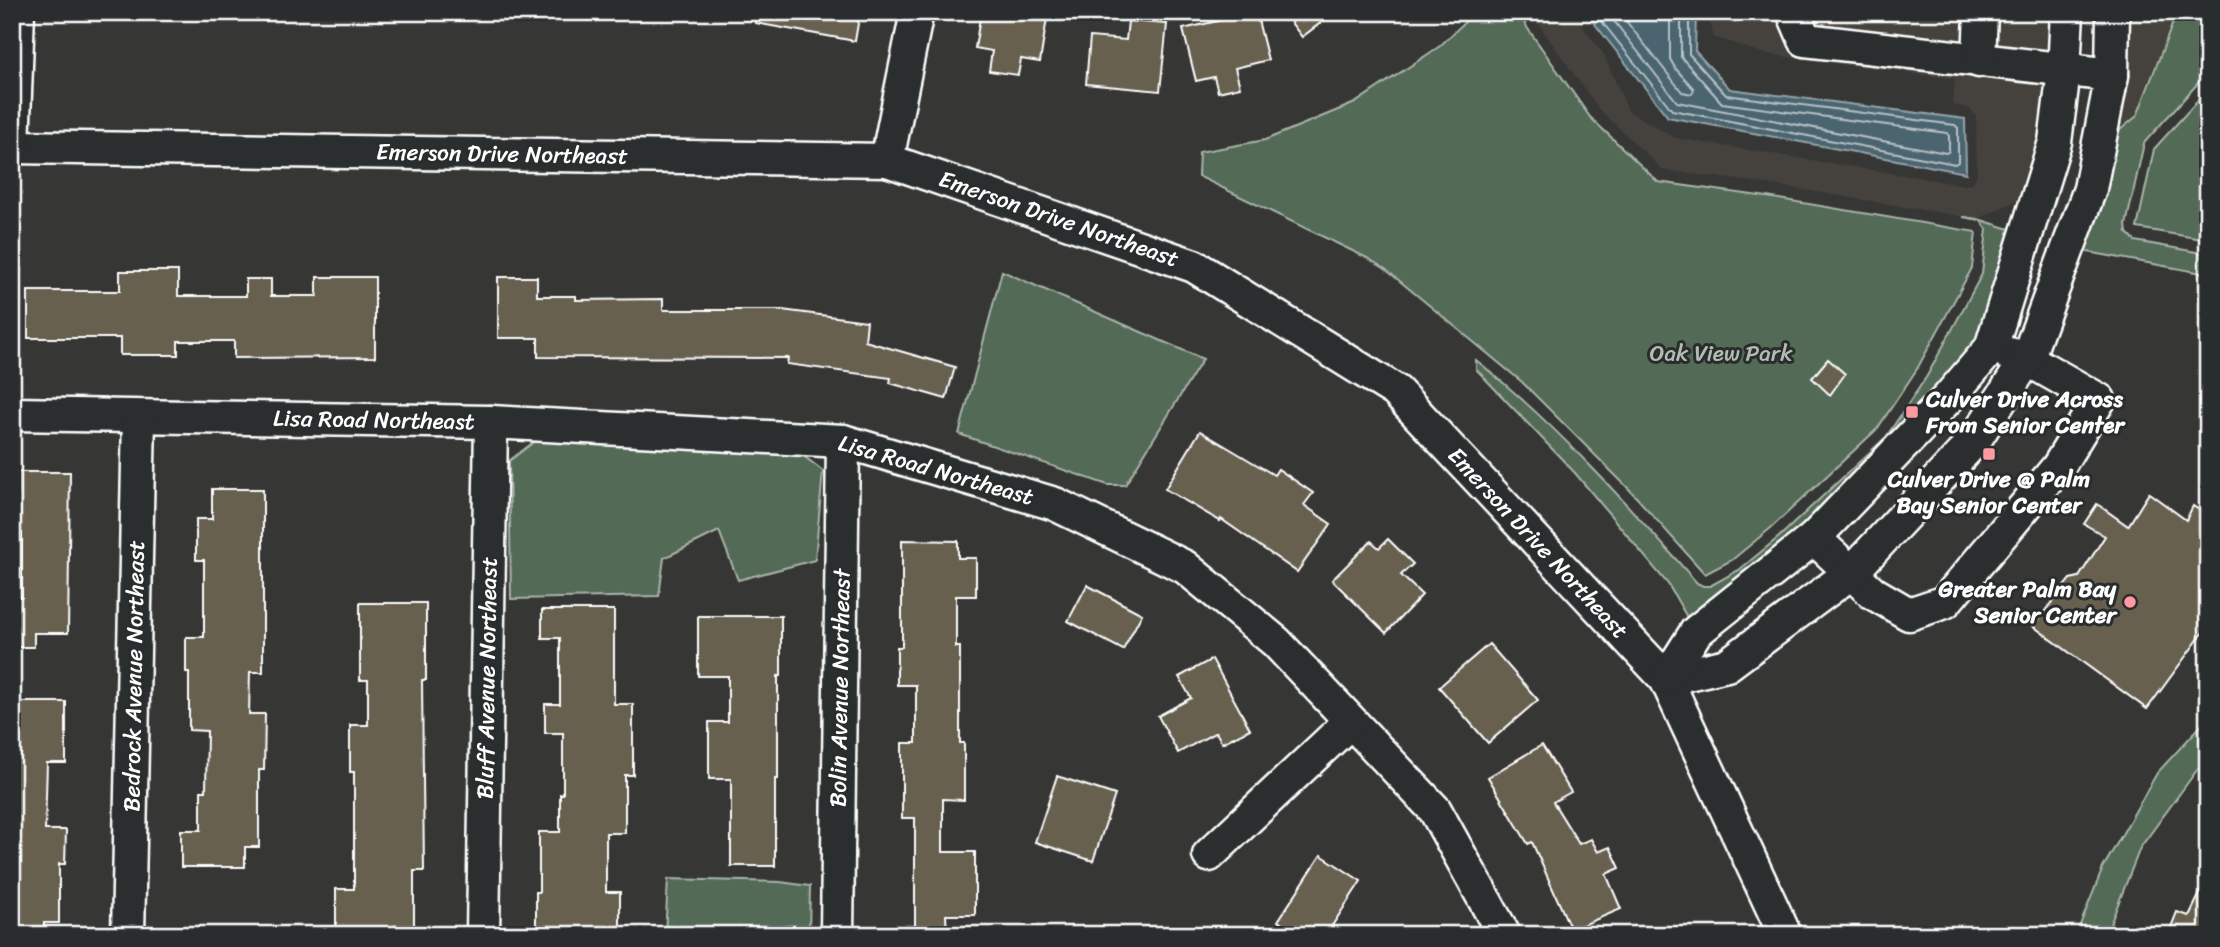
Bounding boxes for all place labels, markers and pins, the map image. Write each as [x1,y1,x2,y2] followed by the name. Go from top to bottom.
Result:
[1925,379,2126,446] place label: Culver Drive Across From Senior Center
[1904,404,1920,420] marker: Culver Drive Across From Senior Center
[1981,446,1997,462] marker: Culver Drive @ Palm Bay Senior Center
[1887,459,2091,526] place label: Culver Drive @ Palm Bay Senior Center
[1938,569,2119,636] place label: Greater Palm Bay Senior Center
[2122,594,2138,610] marker: Greater Palm Bay Senior Center

